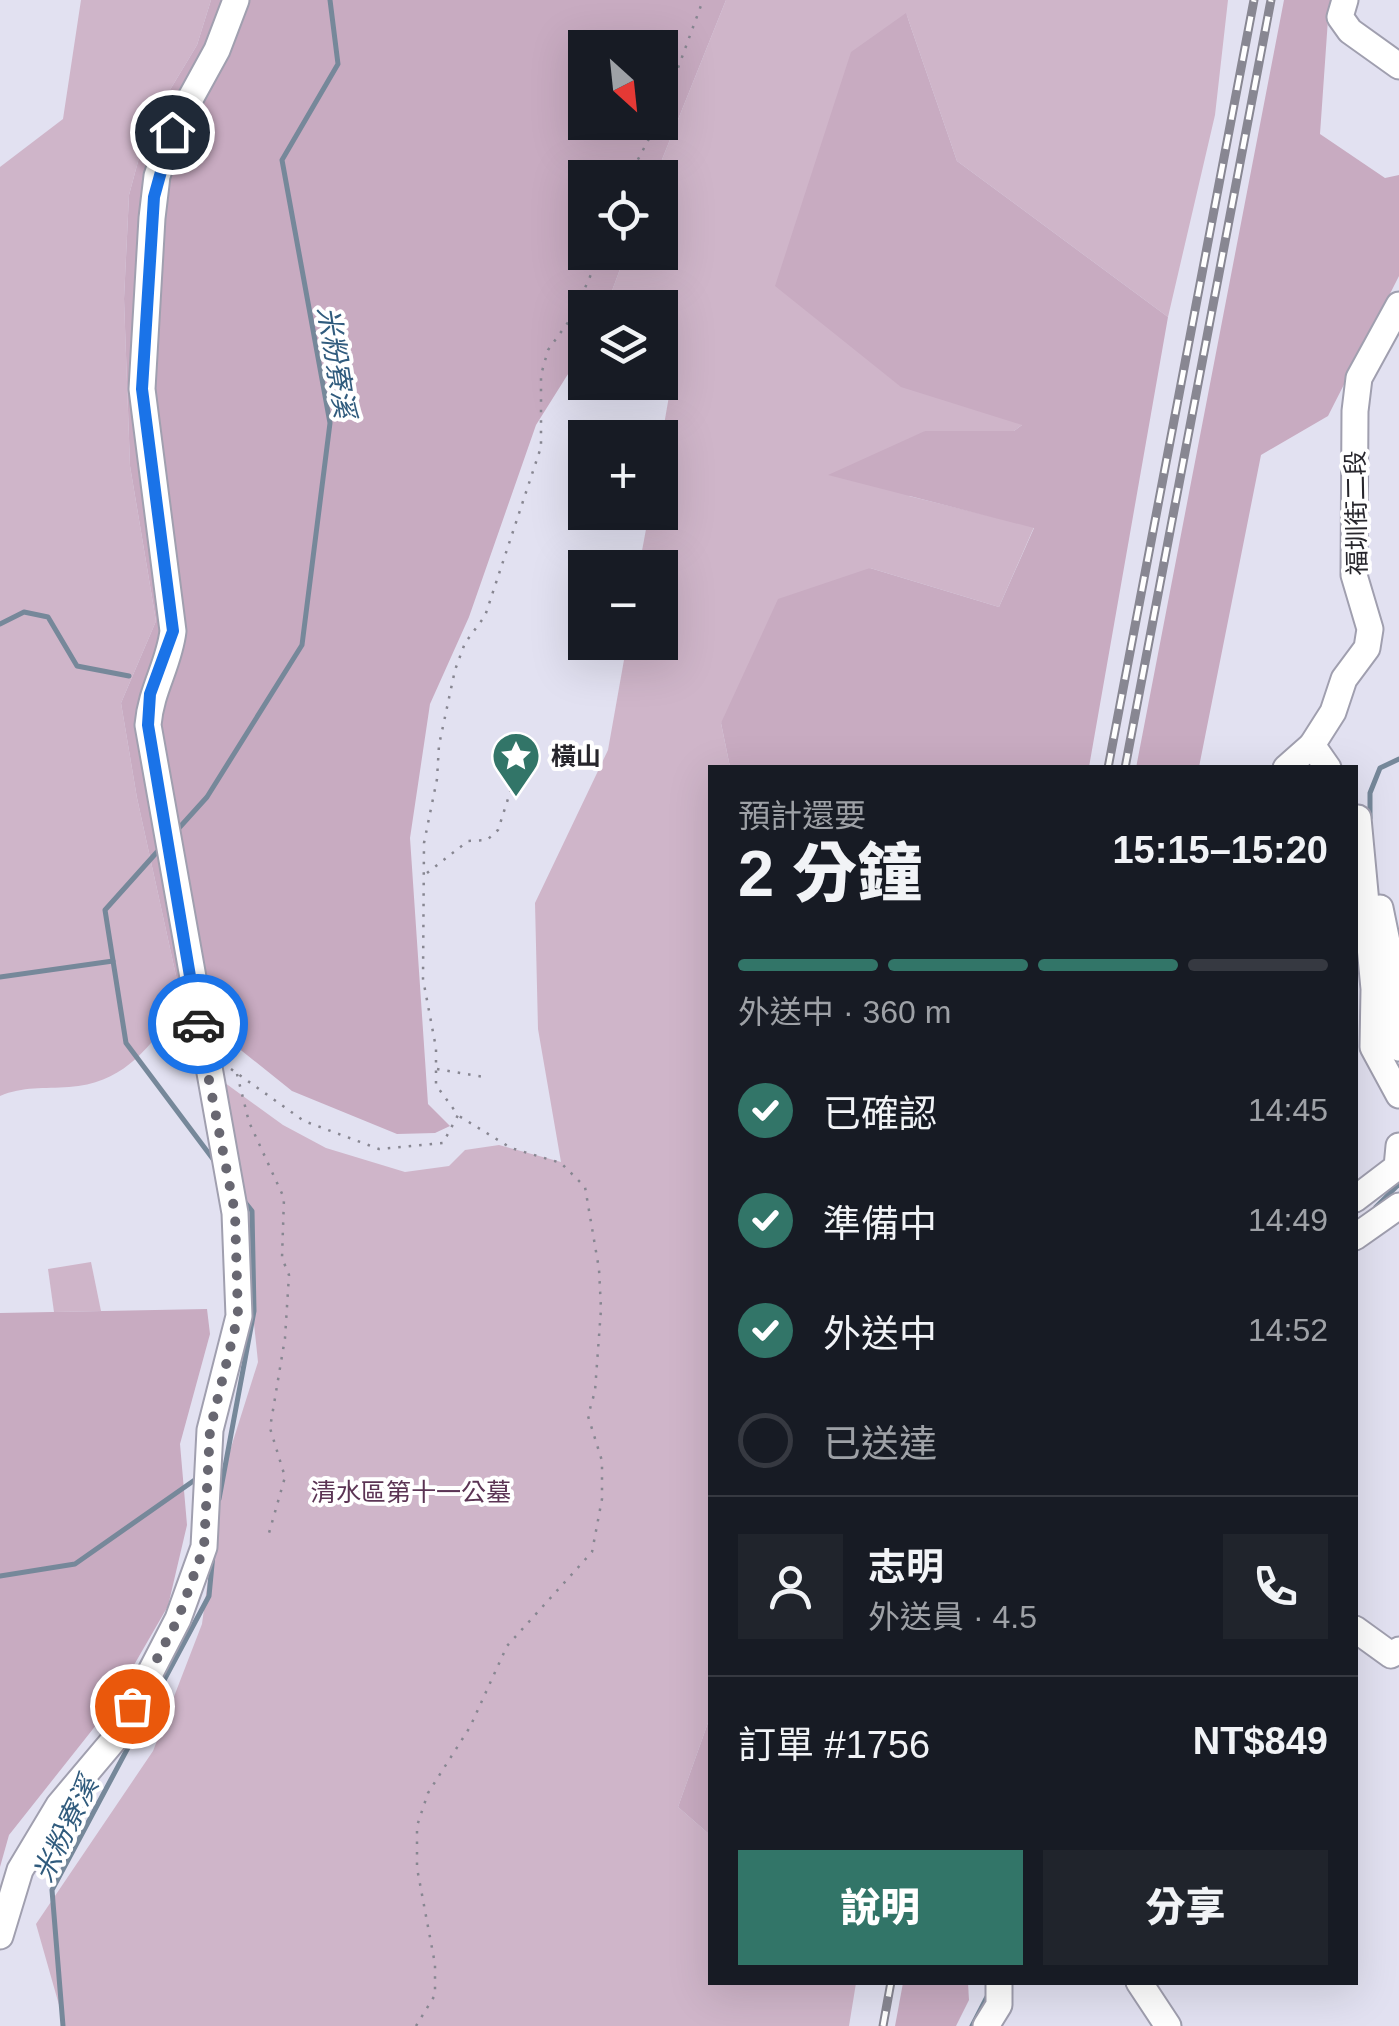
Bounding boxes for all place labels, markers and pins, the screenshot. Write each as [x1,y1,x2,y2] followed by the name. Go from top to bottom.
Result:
[130,90,215,175] pin
[490,730,542,798] place icon: 橫山
[551,742,601,770] place label: 橫山
[90,1664,175,1749] pin

